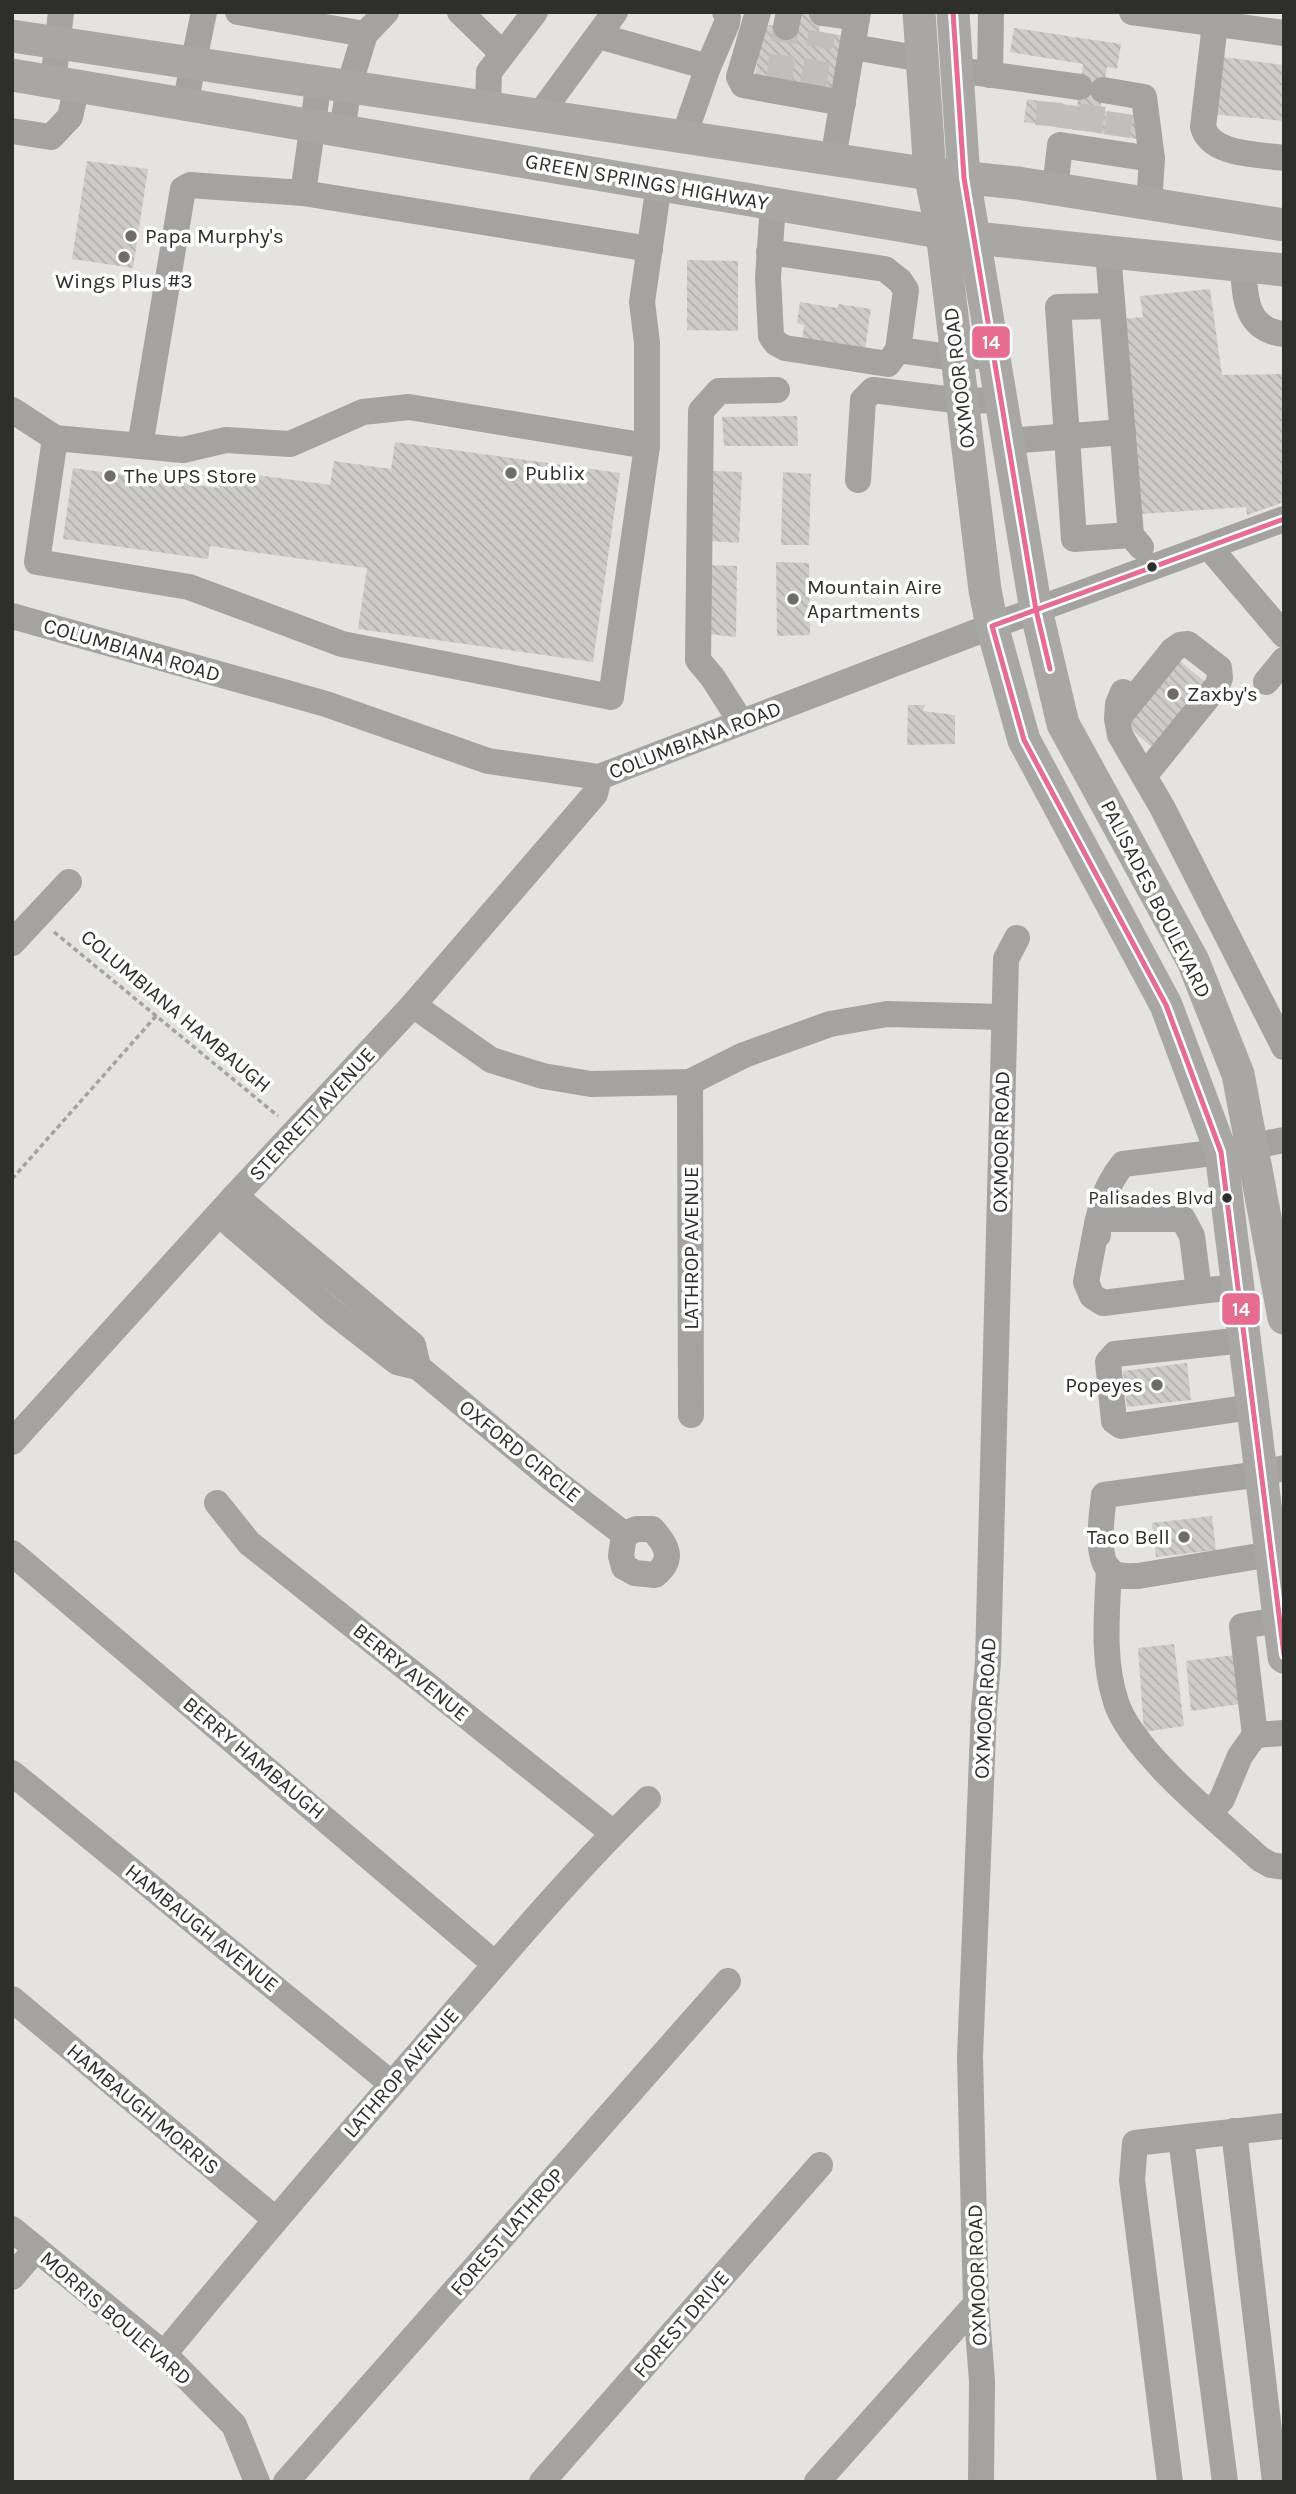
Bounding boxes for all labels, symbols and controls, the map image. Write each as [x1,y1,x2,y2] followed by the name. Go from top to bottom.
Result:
[523,149,771,215] street label: GREEN SPRINGS HIGHWAY
[145,224,284,248] place label: Papa Murphy's
[123,228,139,244] marker: Papa Murphy's
[116,249,132,265] marker: Wings Plus #3
[55,269,193,293] place label: Wings Plus #3
[938,306,980,450] street label: OXMOOR ROAD
[971,325,1011,359] line badge: 14
[982,332,1001,354] text: 14
[525,461,585,485] place label: Publix
[124,464,256,488] place label: The UPS Store
[503,465,519,481] marker: Publix
[102,468,118,484] marker: The UPS Store
[1145,560,1159,574] unlabelled marker
[807,575,942,623] place label: Mountain Aire Apartments
[785,591,801,607] marker: Mountain Aire Apartments
[41,613,223,687] street label: COLUMBIANA ROAD
[1187,682,1258,706] place label: Zaxby's
[1165,686,1181,702] marker: Zaxby's
[606,696,784,784] street label: COLUMBIANA ROAD
[1096,796,1216,1002] street label: PALISADES BOULEVARD
[76,925,276,1097] street label: COLUMBIANA HAMBAUGH
[244,1042,380,1186] street label: STERRETT AVENUE
[988,1071,1014,1213] street label: OXMOOR ROAD
[679,1166,703,1330] street label: LATHROP AVENUE
[1088,1187,1214,1209] place label: Palisades Blvd
[1220,1191,1234,1205] marker: Palisades Blvd
[1221,1292,1261,1326] line badge: 14
[1232,1299,1251,1321] text: 14
[1065,1373,1143,1397] place label: Popeyes
[1149,1377,1165,1393] marker: Popeyes
[454,1395,586,1507] street label: OXFORD CIRCLE
[1087,1525,1170,1549] place label: Taco Bell
[1176,1529,1192,1545] marker: Taco Bell
[348,1618,474,1726] street label: BERRY AVENUE
[969,1637,1001,1779] street label: OXMOOR ROAD
[178,1692,330,1824] street label: BERRY HAMBAUGH
[121,1859,283,1997] street label: HAMBAUGH AVENUE
[338,2003,464,2143] street label: LATHROP AVENUE
[62,2038,224,2180] street label: HAMBAUGH MORRIS
[445,2163,569,2301] street label: FOREST LATHROP
[963,2204,991,2346] street label: OXMOOR ROAD
[35,2246,197,2390] street label: MORRIS BOULEVARD
[628,2266,734,2382] street label: FOREST DRIVE

